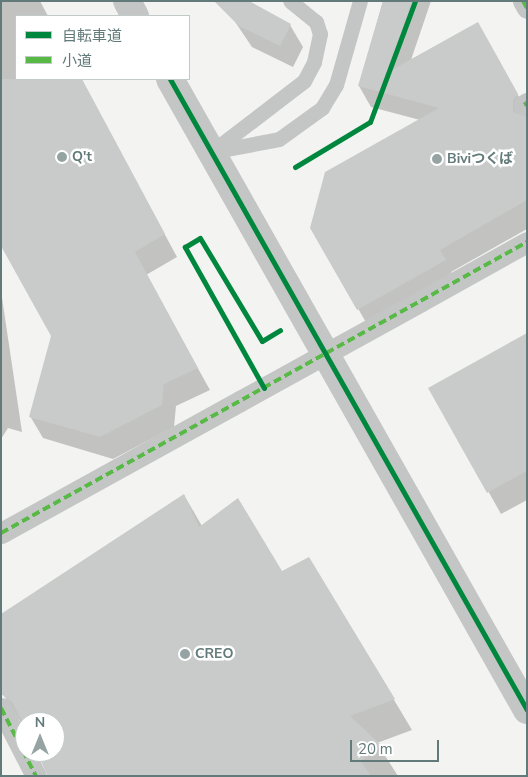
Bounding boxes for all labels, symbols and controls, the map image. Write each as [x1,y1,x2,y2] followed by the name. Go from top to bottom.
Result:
[15,15,190,80] legend
[62,26,122,46] text: 自転車道
[62,51,92,71] text: 小道
[72,149,92,165] place label: Q't
[56,151,68,163] marker: Q't
[447,151,513,167] place label: Biviつくば
[431,153,443,165] marker: Biviつくば
[195,646,233,662] place label: CREO
[179,648,191,660] marker: CREO
[15,712,65,762] north arrow
[35,713,45,732] text: N
[353,730,442,762] scale bar
[358,739,393,759] text: 20 m

